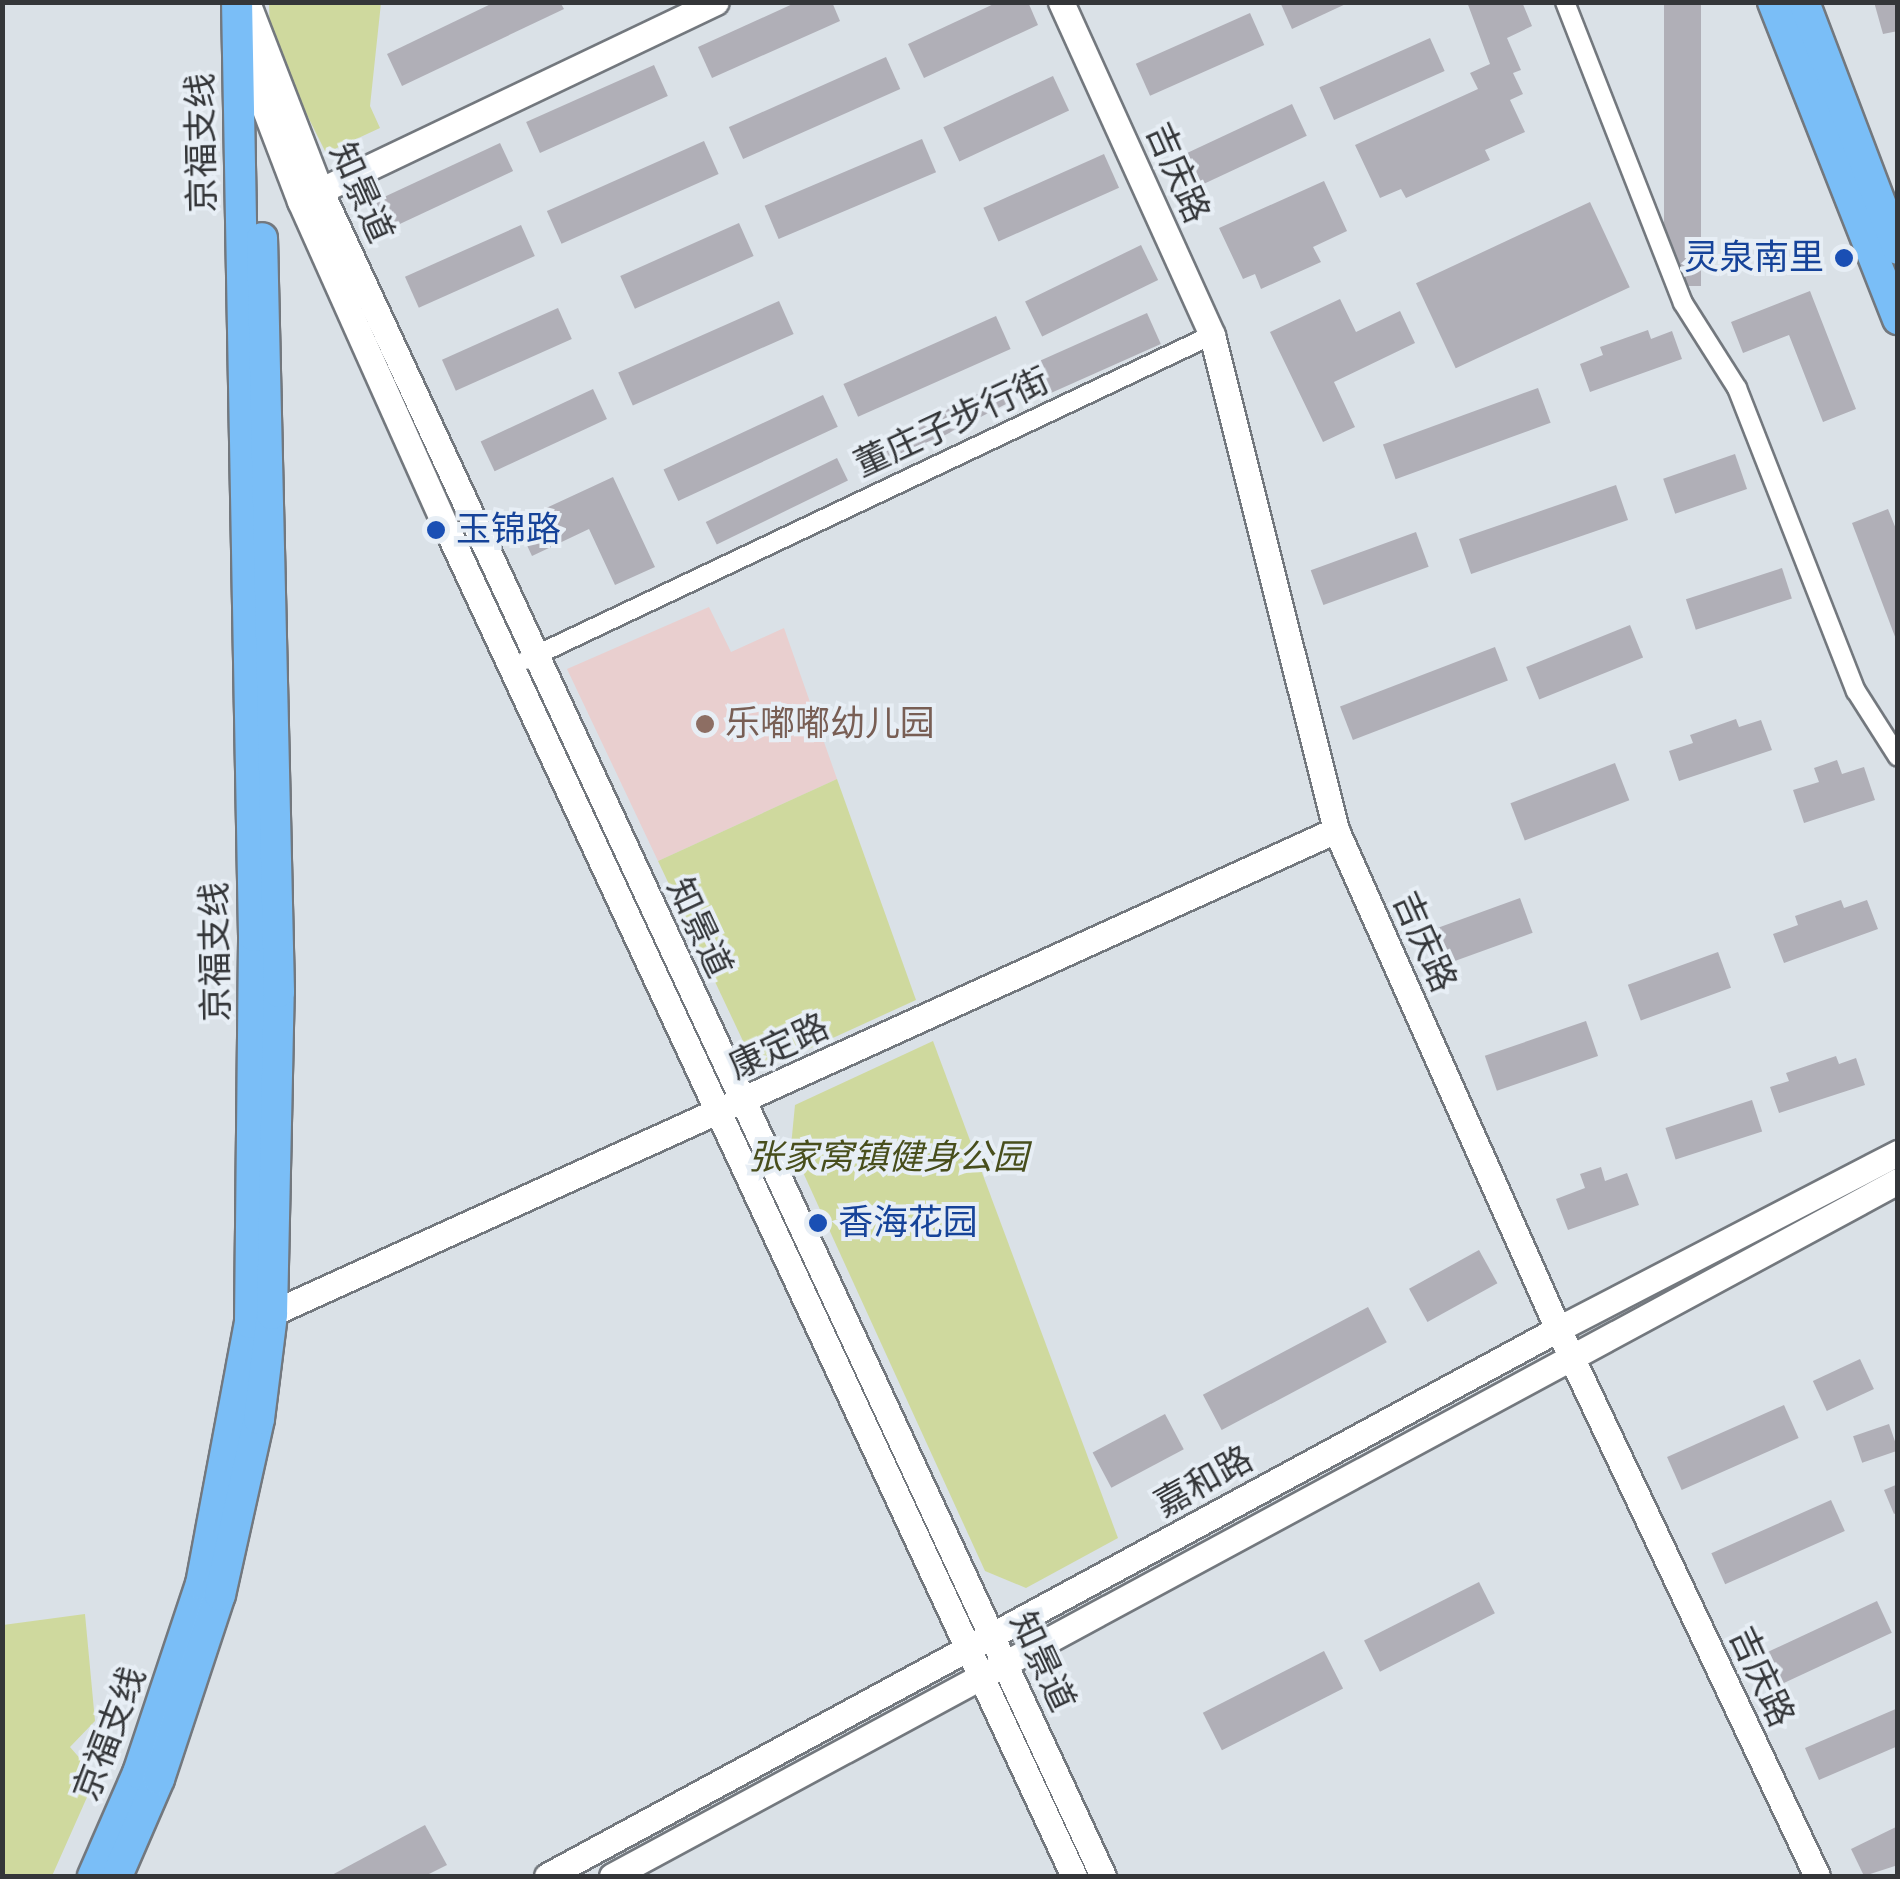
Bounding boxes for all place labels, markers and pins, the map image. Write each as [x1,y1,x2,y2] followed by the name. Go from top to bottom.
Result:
[1684,237,1824,279] place label: 灵泉南里
[1833,247,1855,269] marker: 灵泉南里
[456,509,561,551] place label: 玉锦路
[425,519,447,541] marker: 玉锦路
[725,703,935,745] place label: 乐嘟嘟幼儿园
[694,713,716,735] marker: 乐嘟嘟幼儿园
[838,1202,978,1244] place label: 香海花园
[807,1212,829,1234] marker: 香海花园

